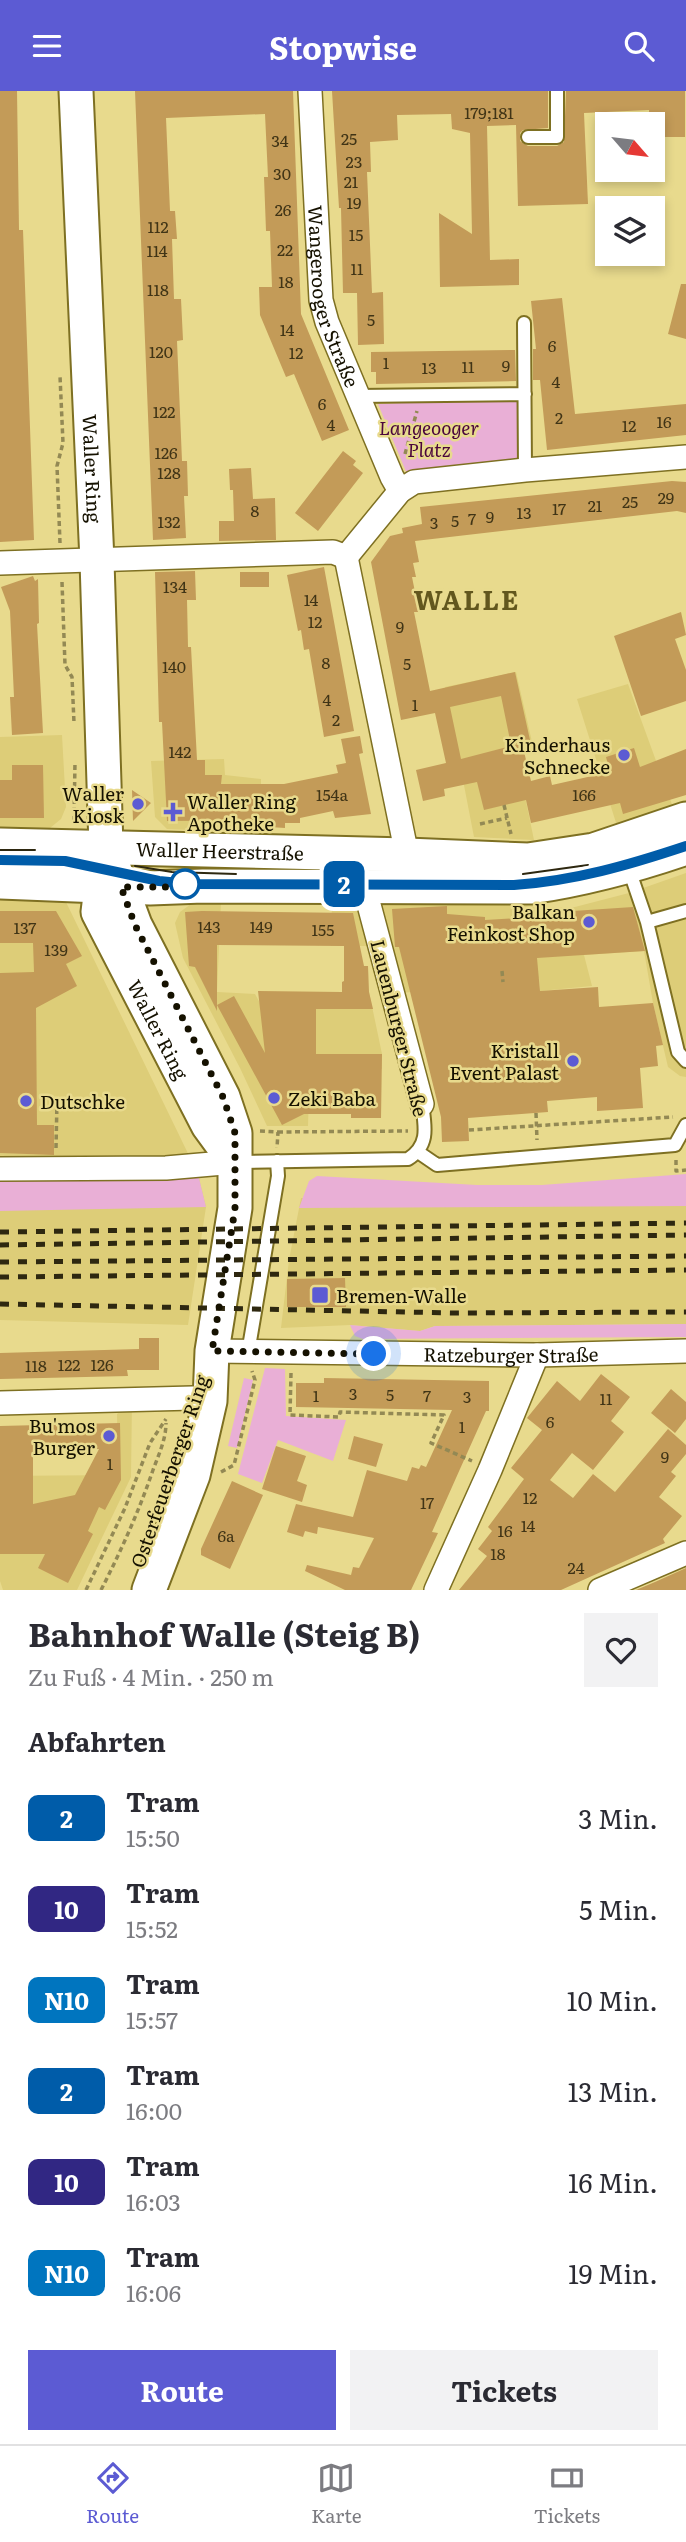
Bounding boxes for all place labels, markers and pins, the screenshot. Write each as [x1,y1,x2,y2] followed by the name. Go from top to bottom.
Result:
[504,730,610,780] place label: Kinderhaus Schnecke
[616,747,632,763] marker: Kinderhaus Schnecke
[62,779,124,829] place label: Waller Kiosk
[187,787,296,837] place label: Waller Ring Apotheke
[130,796,146,812] marker: Waller Kiosk
[165,804,181,820] marker: Waller Ring Apotheke
[170,869,200,899] unlabelled marker
[447,897,575,947] place label: Balkan Feinkost Shop
[581,914,597,930] marker: Balkan Feinkost Shop
[449,1036,559,1086] place label: Kristall Event Palast
[565,1053,581,1069] marker: Kristall Event Palast
[288,1084,377,1112] place label: Zeki Baba
[40,1087,125,1115] place label: Dutschke
[266,1090,282,1106] marker: Zeki Baba
[18,1093,34,1109] marker: Dutschke
[336,1281,467,1309] place label: Bremen-Walle
[310,1285,330,1305] marker: Bremen-Walle
[29,1411,95,1461] place label: Bu'mos Burger
[101,1428,117,1444] marker: Bu'mos Burger

